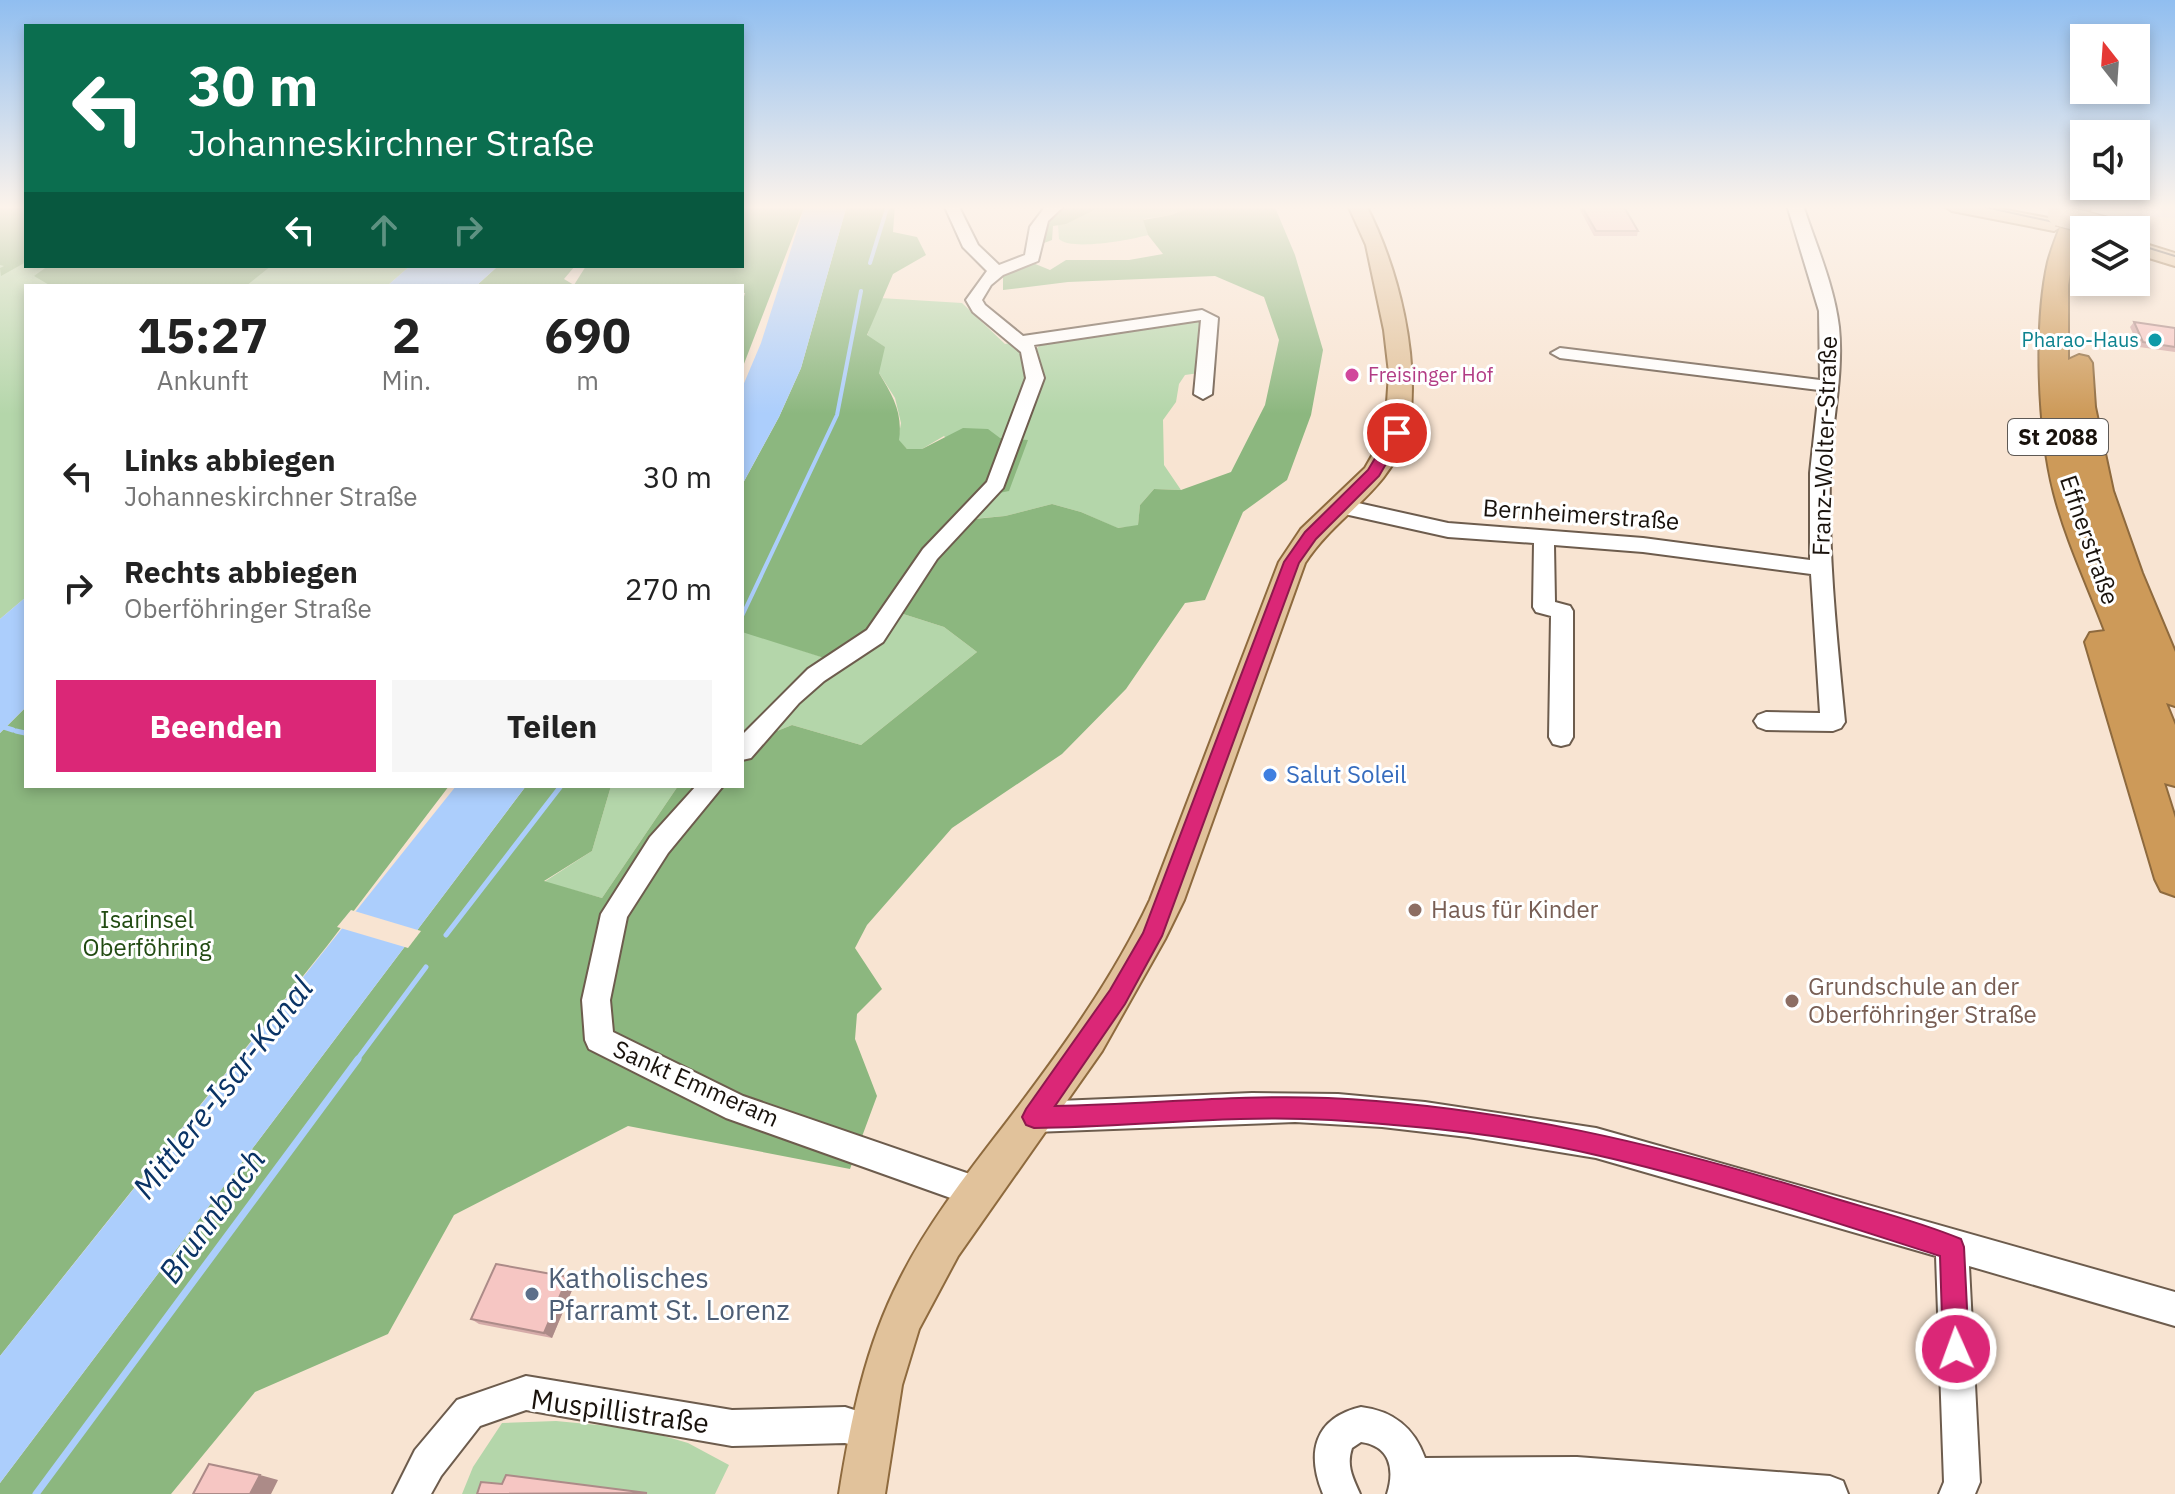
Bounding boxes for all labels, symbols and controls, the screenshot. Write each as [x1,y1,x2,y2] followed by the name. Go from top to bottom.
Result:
[2070,24,2150,104] north arrow
[2070,24,2150,296] map controls
[188,49,318,121] text: 30 m
[56,56,160,160] icon: left
[188,119,595,166] text: Johanneskirchner Straße
[2070,120,2150,200] button: sound
[278,208,322,252] icon: left
[362,208,406,252] icon: ahead
[446,208,490,252] icon: right
[2070,216,2150,296] button: layers
[137,304,268,366] text: 15:27
[392,304,421,366] text: 2
[544,304,631,366] text: 690
[2022,326,2139,353] place label: Pharao-Haus
[2146,331,2164,349] marker: Pharao-Haus
[1804,335,1844,557] street label: Franz-Wolter-Straße
[1368,361,1494,388] place label: Freisinger Hof
[157,363,249,397] text: Ankunft
[382,363,431,397] text: Min.
[576,363,599,397] text: m
[1343,366,1361,384] marker: Freisinger Hof
[1363,399,1431,467] pin
[1375,411,1419,455] icon: arrive
[2008,419,2108,455] road number: St 2088
[124,440,336,479] text: Links abbiegen
[56,454,100,498] icon: left
[643,457,712,496] text: 30 m
[2053,471,2127,609] street label: Effnerstraße
[124,479,418,513] text: Johanneskirchner Straße
[1482,491,1680,537] street label: Bernheimerstraße
[124,552,358,591] text: Rechts abbiegen
[56,566,100,610] icon: right
[625,569,712,608] text: 270 m
[124,591,372,625] text: Oberföhringer Straße
[56,680,376,772] button: Beenden
[392,680,712,772] button: Teilen
[1286,758,1407,790] place label: Salut Soleil
[1261,766,1279,784] marker: Salut Soleil
[1431,893,1599,925] place label: Haus für Kinder
[1406,901,1424,919] marker: Haus für Kinder
[83,903,212,963] park label: Isarinsel Oberföhring
[123,968,322,1207] water label: Mittlere-Isar-Kanal
[1808,970,2037,1030] place label: Grundschule an der Oberföhringer Straße
[1783,992,1801,1010] marker: Grundschule an der Oberföhringer Straße
[608,1032,784,1134] street label: Sankt Emmeram
[148,1140,274,1291] water label: Brunnbach
[548,1259,789,1328] place label: Katholisches Pfarramt St. Lorenz
[523,1285,541,1303] marker: Katholisches Pfarramt St. Lorenz
[1914,1307,1998,1391] position arrow
[529,1380,711,1441] street label: Muspillistraße

